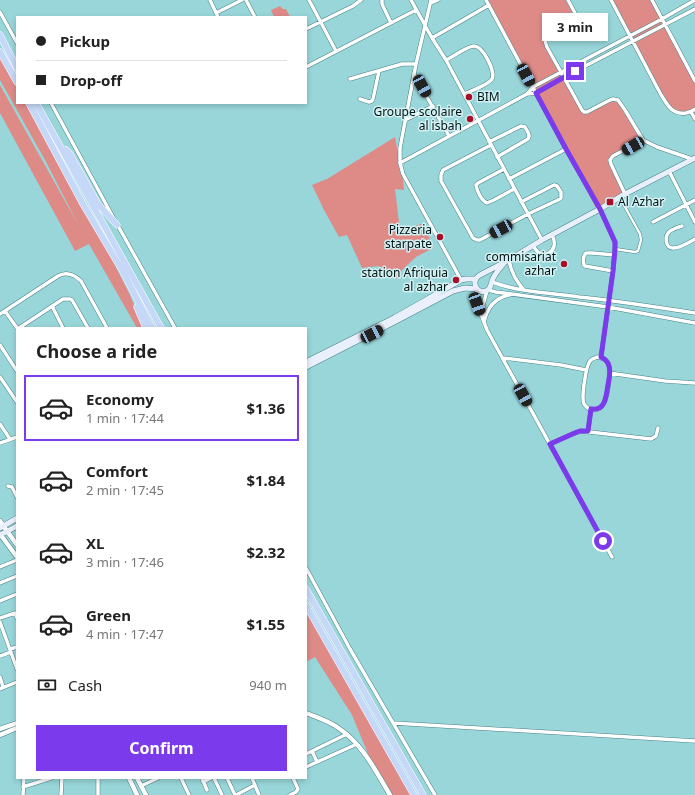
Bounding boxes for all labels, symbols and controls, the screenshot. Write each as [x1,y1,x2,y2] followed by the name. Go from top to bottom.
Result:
[542,13,608,41] callout: 3 min
[557,18,593,36] text: 3 min
[60,31,110,51] text: Pickup
[515,62,537,88] car
[566,62,584,80] route end
[60,70,122,90] text: Drop-off
[411,73,433,99] car
[477,88,500,105] place label: BIM
[464,92,474,102] marker: BIM
[373,103,462,134] place label: Groupe scolaire al isbah
[465,114,475,124] marker: Groupe scolaire al isbah
[620,135,646,157] car
[618,193,664,210] place label: Al Azhar
[605,197,615,207] marker: Al Azhar
[488,218,514,240] car
[385,221,432,252] place label: Pizzeria starpate
[435,232,445,242] marker: Pizzeria starpate
[486,248,557,279] place label: commisariat azhar
[559,259,569,269] marker: commisariat azhar
[361,264,448,295] place label: station Afriquia al azhar
[451,275,461,285] marker: station Afriquia al azhar
[467,291,487,317] car
[359,323,385,345] car
[36,339,157,363] text: Choose a ride
[512,382,534,408] car
[86,389,154,409] text: Economy
[38,390,74,426] icon: car
[246,398,285,418] text: $1.36
[86,409,164,427] text: 1 min · 17:44
[86,461,148,481] text: Comfort
[38,462,74,498] icon: car
[246,470,285,490] text: $1.84
[86,481,164,499] text: 2 min · 17:45
[594,532,612,550] route start
[86,533,104,553] text: XL
[38,534,74,570] icon: car
[246,542,285,562] text: $2.32
[86,553,164,571] text: 3 min · 17:46
[86,605,131,625] text: Green
[38,606,74,642] icon: car
[246,614,285,634] text: $1.55
[86,625,164,643] text: 4 min · 17:47
[36,674,58,696] icon: cash
[68,675,102,695] text: Cash
[249,676,287,694] text: 940 m
[36,725,287,771] button: Confirm

